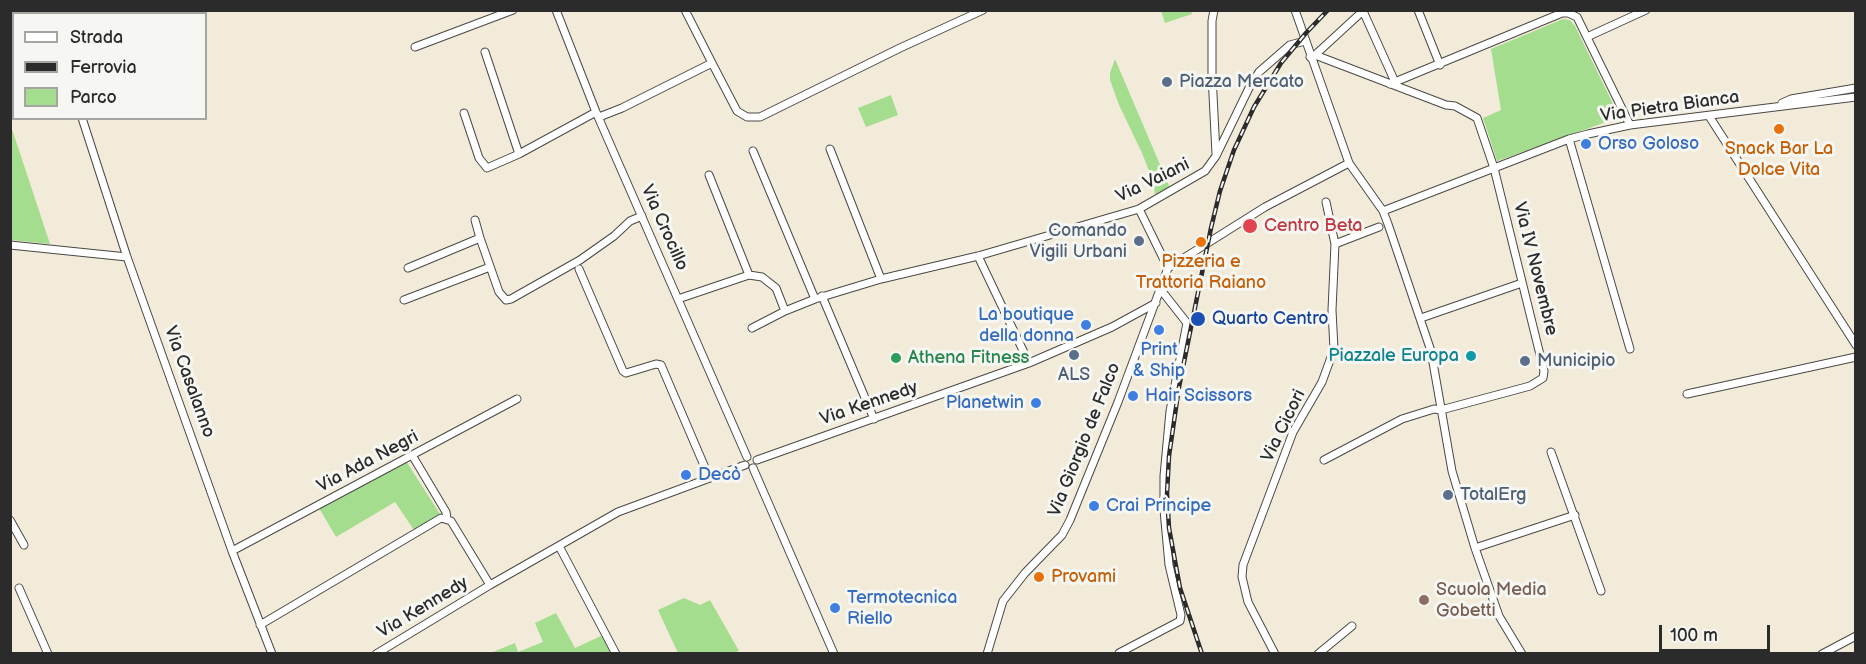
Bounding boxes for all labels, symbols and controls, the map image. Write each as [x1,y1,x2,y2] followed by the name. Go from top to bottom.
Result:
[12,12,207,120] legend
[70,27,123,48] text: Strada
[70,57,137,78] text: Ferrovia
[1179,71,1304,93] place label: Piazza Mercato
[1160,75,1174,89] marker: Piazza Mercato
[70,87,117,108] text: Parco
[1599,87,1741,127] street label: Via Pietra Bianca
[1772,122,1786,136] marker: Snack Bar La Dolce Vita
[1598,133,1699,155] place label: Orso Goloso
[1579,137,1593,151] marker: Orso Goloso
[1725,138,1833,180] place label: Snack Bar La Dolce Vita
[1113,154,1193,208] street label: Via Vaiani
[636,182,692,274] street label: Via Crocillo
[1508,200,1562,338] street label: Via IV Novembre
[1264,215,1363,237] place label: Centro Beta
[1241,217,1259,235] marker: Centro Beta
[1030,220,1127,262] place label: Comando Vigili Urbani
[1132,234,1146,248] marker: Comando Vigili Urbani
[1194,235,1208,249] marker: Pizzeria e Trattoria Raiano
[1136,251,1266,294] place label: Pizzeria e Trattoria Raiano
[978,304,1074,346] place label: La boutique della donna
[1212,308,1328,330] place label: Quarto Centro
[1189,310,1207,328] marker: Quarto Centro
[1079,318,1093,332] marker: La boutique della donna
[159,323,219,441] street label: Via Casalanno
[1152,323,1166,337] marker: Print & Ship
[1133,339,1185,382] place label: Print & Ship
[1328,345,1459,367] place label: Piazzale Europa
[908,347,1029,369] place label: Athena Fitness
[1067,348,1081,362] marker: ALS
[1464,349,1478,363] marker: Piazzale Europa
[1537,350,1616,372] place label: Municipio
[889,351,903,365] marker: Athena Fitness
[1518,354,1532,368] marker: Municipio
[1044,360,1126,520] street label: Via Giorgio de Falco
[1058,364,1090,386] place label: ALS
[817,377,921,431] street label: Via Kennedy
[1145,385,1252,407] place label: Hair Scissors
[1257,386,1311,466] street label: Via Cicori
[1126,389,1140,403] marker: Hair Scissors
[946,392,1024,414] place label: Planetwin
[1029,396,1043,410] marker: Planetwin
[314,426,422,498] street label: Via Ada Negri
[698,464,741,486] place label: Decò
[679,468,693,482] marker: Decò
[1460,484,1527,506] place label: TotalErg
[1441,488,1455,502] marker: TotalErg
[1106,495,1211,517] place label: Crai Principe
[1087,499,1101,513] marker: Crai Principe
[1051,566,1116,588] place label: Provami
[1032,570,1046,584] marker: Provami
[374,573,472,643] street label: Via Kennedy
[1436,579,1547,622] place label: Scuola Media Gobetti
[847,587,957,630] place label: Termotecnica Riello
[1417,593,1431,607] marker: Scuola Media Gobetti
[828,601,842,615] marker: Termotecnica Riello
[1662,613,1773,651] scale bar
[1670,625,1718,646] text: 100 m

